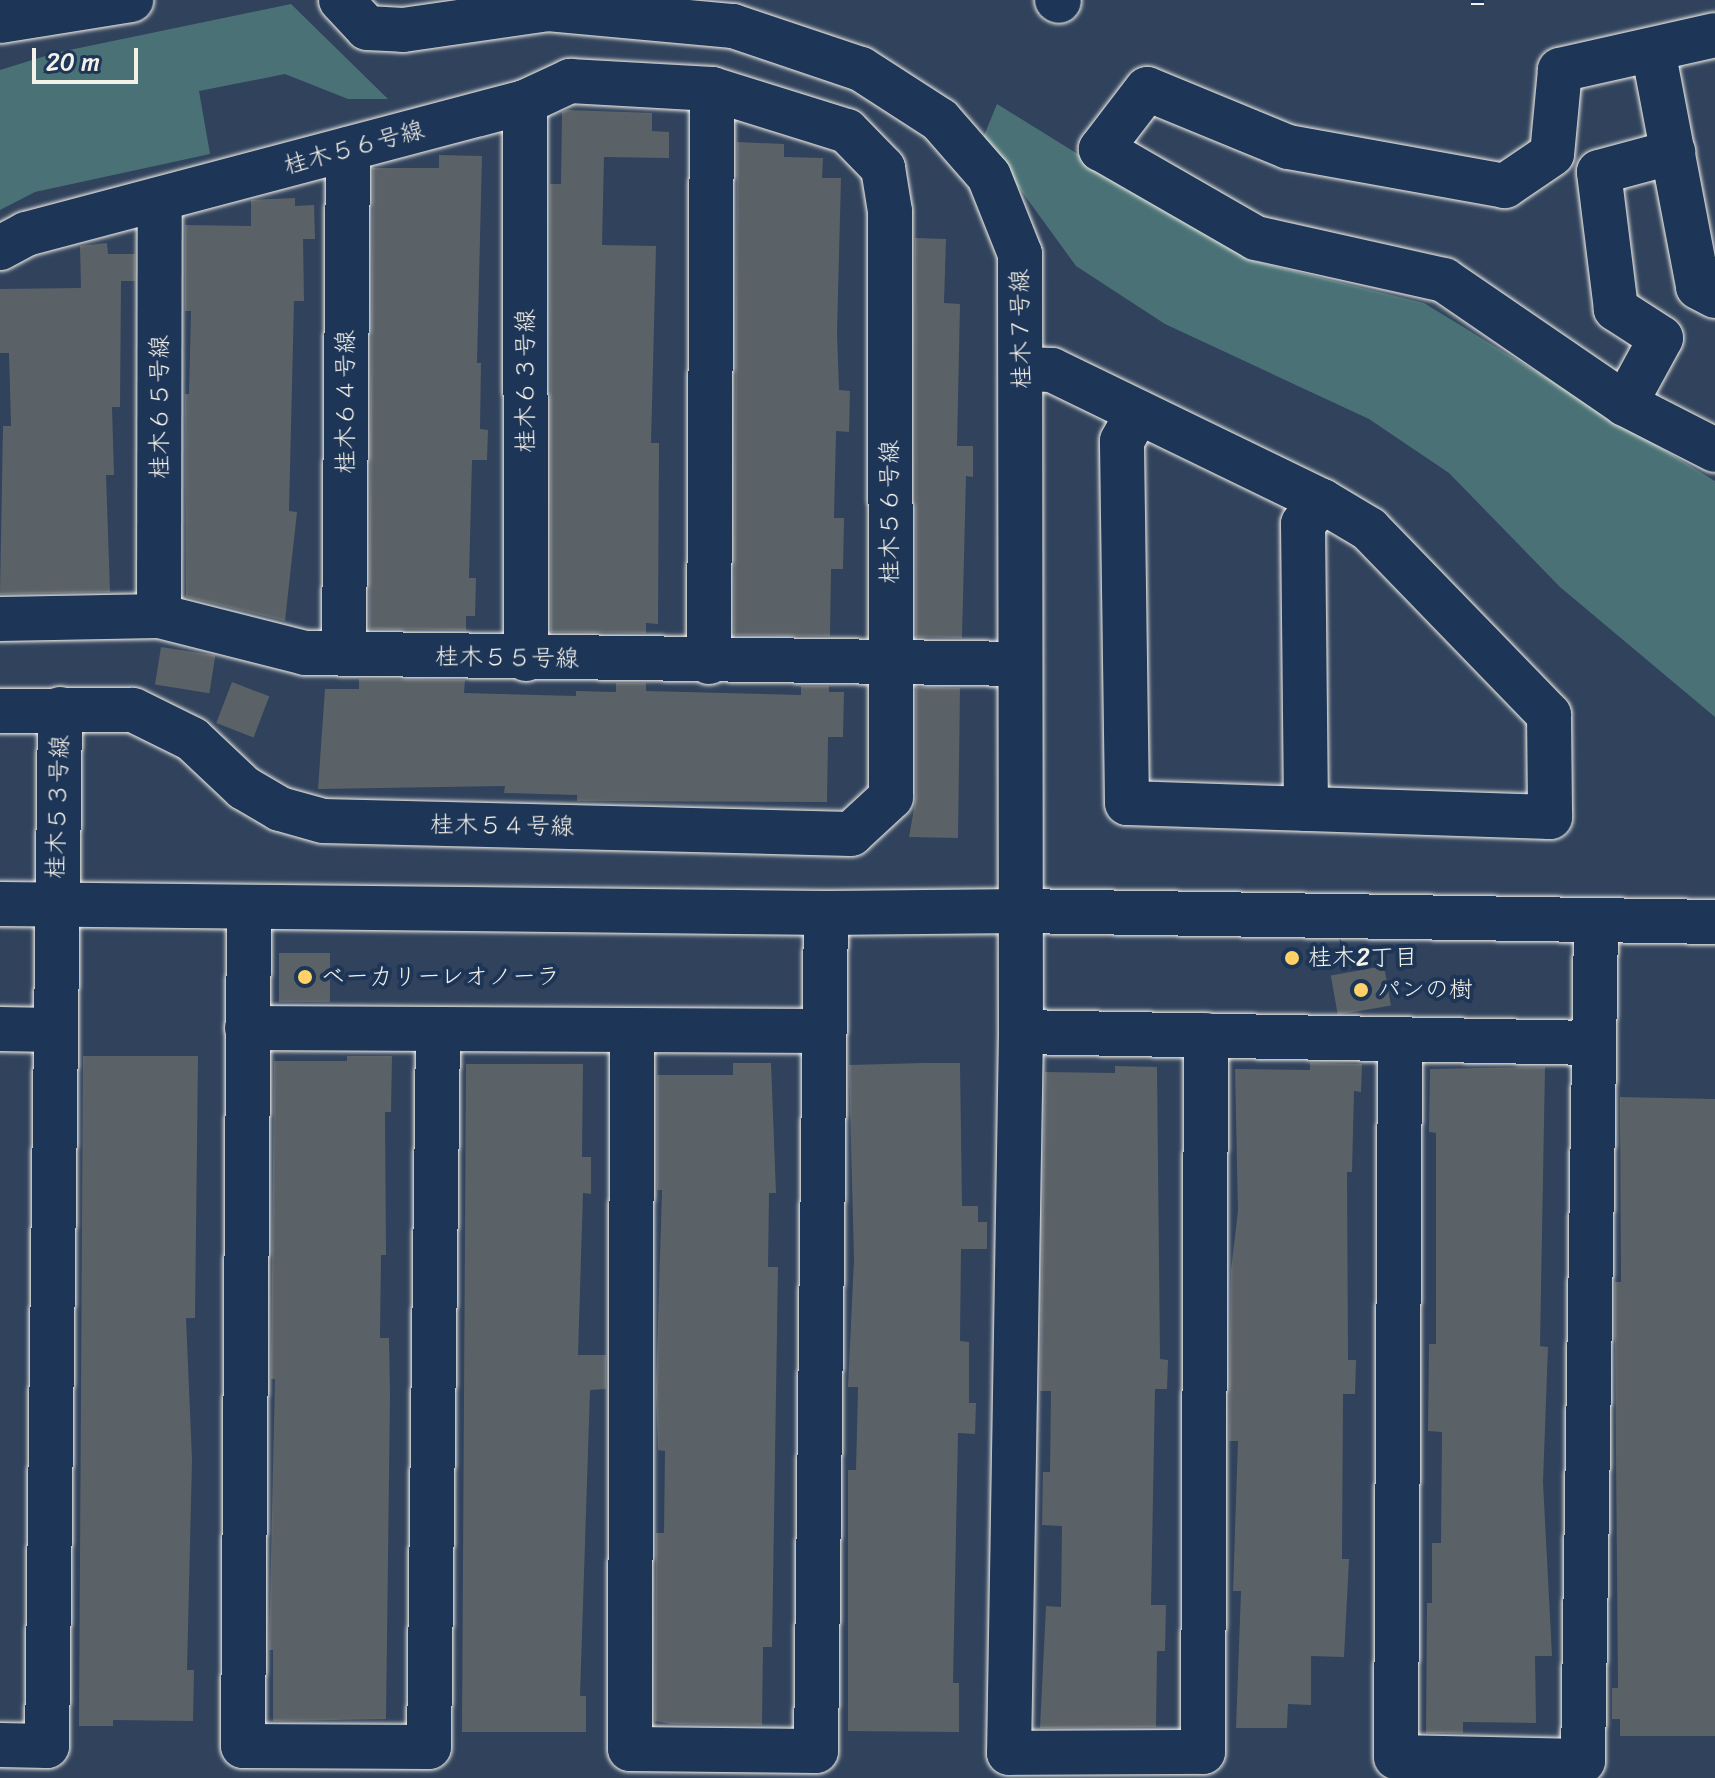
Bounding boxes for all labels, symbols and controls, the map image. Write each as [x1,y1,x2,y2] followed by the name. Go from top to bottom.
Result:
[36,32,142,82] scale bar
[46,41,100,83] text: 20 m
[281,115,427,181] street label: 桂木５６号線
[1006,269,1036,389] street label: 桂木７号線
[512,309,540,453] street label: 桂木６３号線
[332,330,360,474] street label: 桂木６４号線
[146,335,174,479] street label: 桂木６５号線
[876,440,904,584] street label: 桂木５６号線
[435,642,579,674] street label: 桂木５５号線
[41,735,75,879] street label: 桂木５３号線
[430,810,574,842] street label: 桂木５４号線
[1308,944,1418,972] place label: 桂木2丁目
[1283,949,1301,967] marker: 桂木2丁目
[321,963,561,991] place label: ベーカリーレオノーラ
[296,968,314,986] marker: ベーカリーレオノーラ
[1377,976,1473,1004] place label: パンの樹
[1352,981,1370,999] marker: パンの樹

